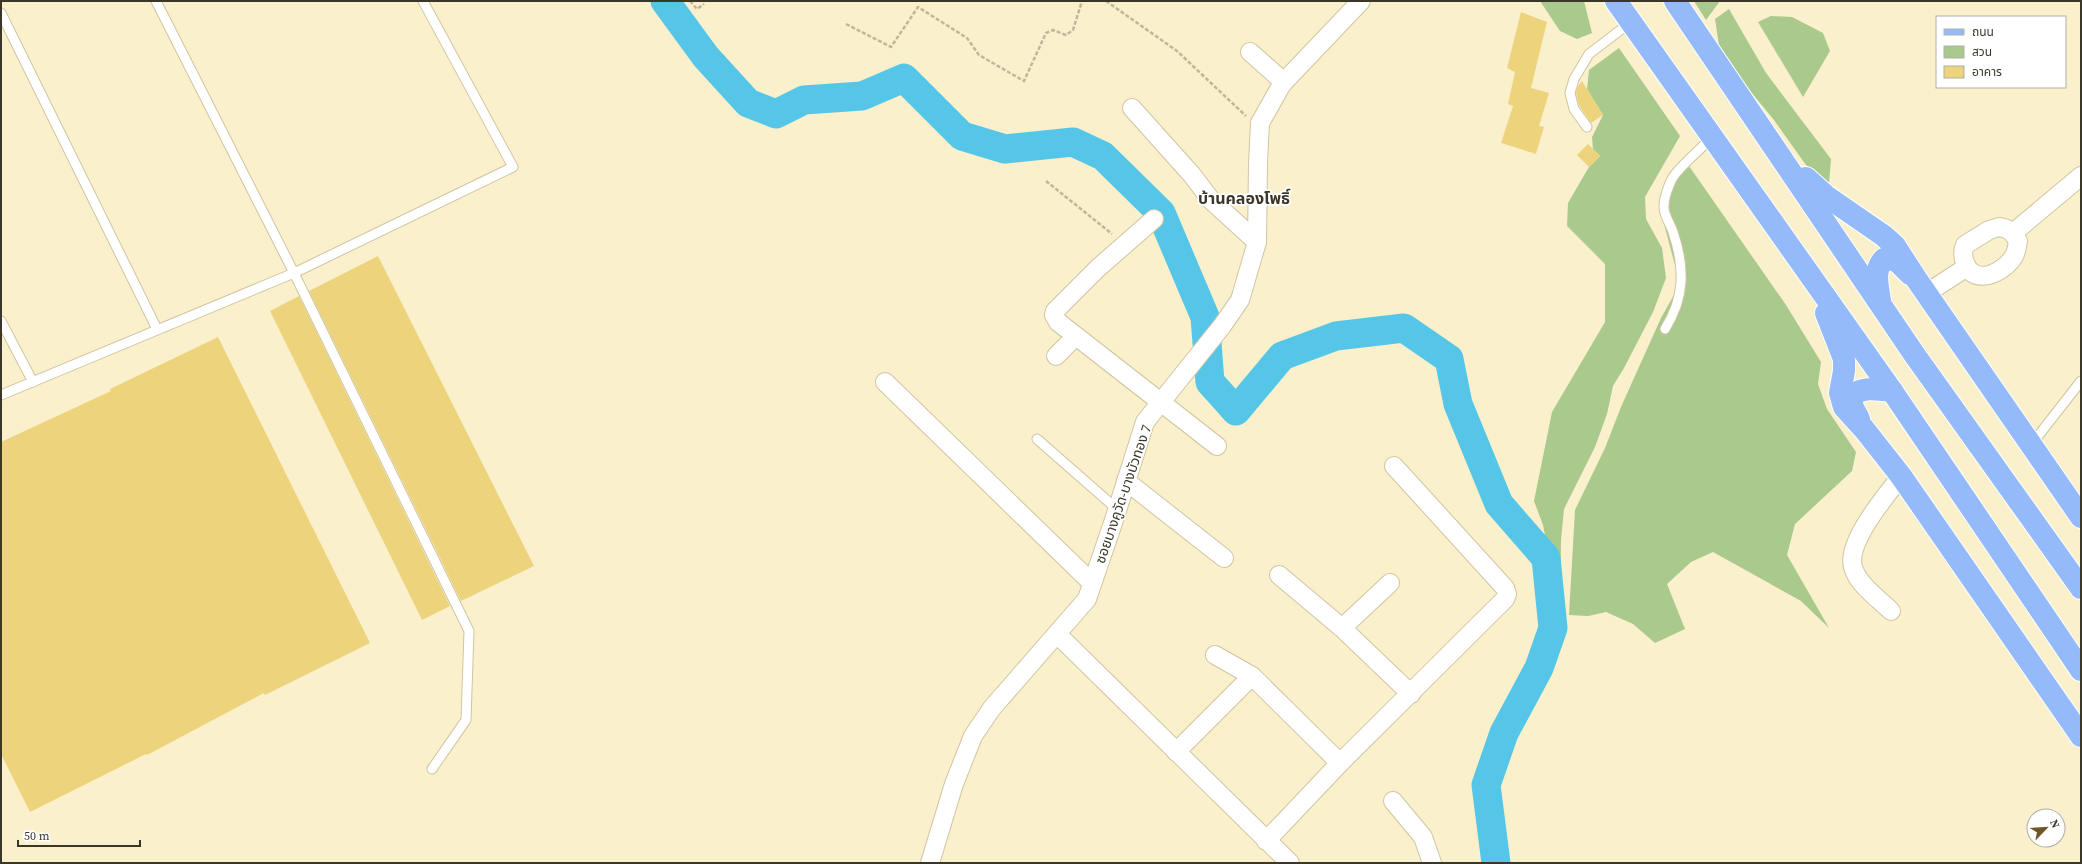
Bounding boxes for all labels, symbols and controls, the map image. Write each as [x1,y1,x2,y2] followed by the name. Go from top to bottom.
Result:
[1936,16,2066,88] legend
[1972,24,1994,40] text: ถนน
[1972,44,1992,60] text: สวน
[1972,64,2002,80] text: อาคาร
[1198,187,1291,209] district label: บ้านคลองโพธิ์
[1090,422,1156,566] street label: ซอยบางคูวัด-บางบัวทอง 7
[2026,808,2066,848] north arrow
[2046,817,2063,831] text: N
[18,822,140,848] scale bar
[24,828,50,844] text: 50 m

